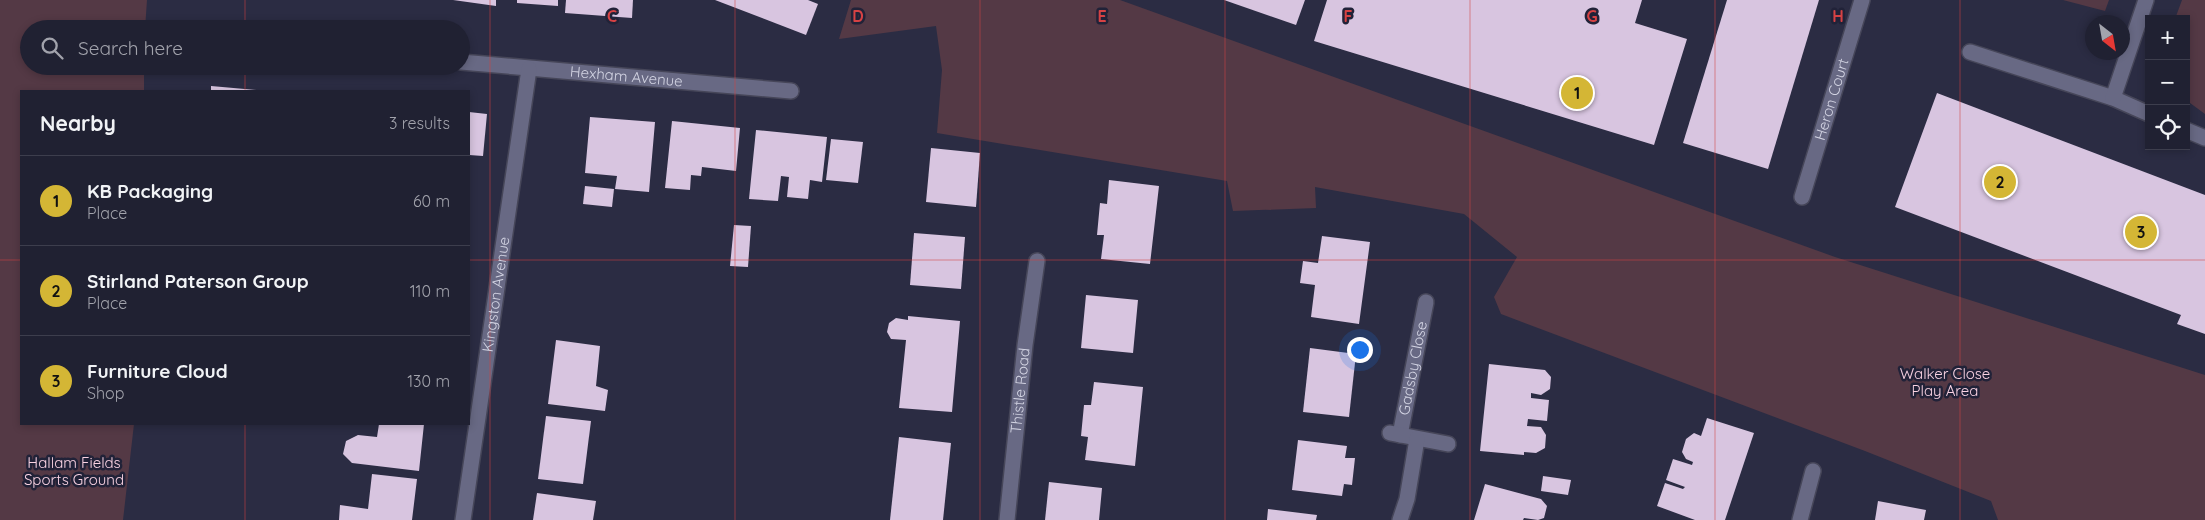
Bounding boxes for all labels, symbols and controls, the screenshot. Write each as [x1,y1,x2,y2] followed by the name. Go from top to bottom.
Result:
[607,6,617,26] text: C
[852,6,864,26] text: D
[1097,6,1107,26] text: E
[1344,6,1353,26] text: F
[1586,6,1598,26] text: G
[1832,6,1844,26] text: H
[2085,15,2130,60] north arrow
[2145,15,2190,150] map controls
[2145,15,2190,60] button: +
[20,20,470,75] search box
[38,34,66,62] icon: search
[78,36,183,60] text: Search here
[1810,56,1853,143] street label: Heron Court
[2145,60,2190,105] button: −
[569,62,684,90] street label: Hexham Avenue
[1561,74,1593,112] pin: 1
[2145,105,2190,150] button: locate
[40,110,116,136] text: Nearby
[389,113,450,133] text: 3 results
[1984,163,2016,201] pin: 2
[87,179,213,203] text: KB Packaging
[53,191,59,211] text: 1
[413,191,450,211] text: 60 m
[87,203,127,223] text: Place
[2125,213,2157,251] pin: 3
[478,235,513,353] street label: Kingston Avenue
[87,269,309,293] text: Stirland Paterson Group
[51,281,61,301] text: 2
[410,281,450,301] text: 110 m
[87,293,127,313] text: Place
[1394,320,1431,417] street label: Gadsby Close
[1347,337,1373,363] your location
[1006,347,1034,434] street label: Thistle Road
[87,359,228,383] text: Furniture Cloud
[1900,364,1990,400] park label: Walker Close Play Area
[52,371,60,391] text: 3
[407,371,450,391] text: 130 m
[87,383,124,403] text: Shop
[24,453,124,489] park label: Hallam Fields Sports Ground

